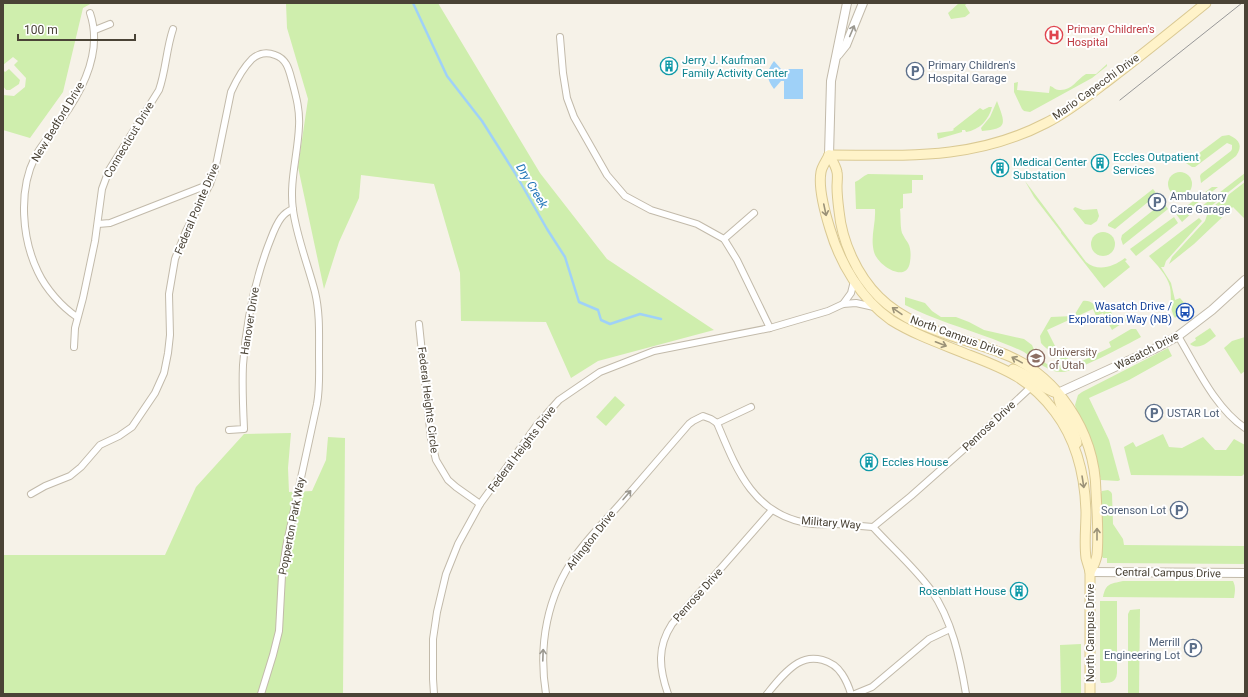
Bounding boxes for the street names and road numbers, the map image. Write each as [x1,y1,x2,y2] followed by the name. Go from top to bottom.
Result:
[1050,51,1142,123] street label: Mario Capecchi Drive
[29,80,87,164] street label: New Bedford Drive
[101,100,157,180] street label: Connecticut Drive
[172,161,222,256] street label: Federal Pointe Drive
[238,286,262,356] street label: Hanover Drive
[908,313,1006,359] street label: North Campus Drive
[1113,329,1181,373] street label: Wasatch Drive
[415,346,441,454] street label: Federal Heights Circle
[960,398,1018,454] street label: Penrose Drive
[486,403,559,494] street label: Federal Heights Drive
[276,475,308,576] street label: Popperton Park Way
[564,508,618,572] street label: Arlington Drive
[801,514,862,532] street label: Military Way
[671,565,726,624] street label: Penrose Drive
[1115,566,1221,580] street label: Central Campus Drive
[1084,584,1097,682] street label: North Campus Drive

